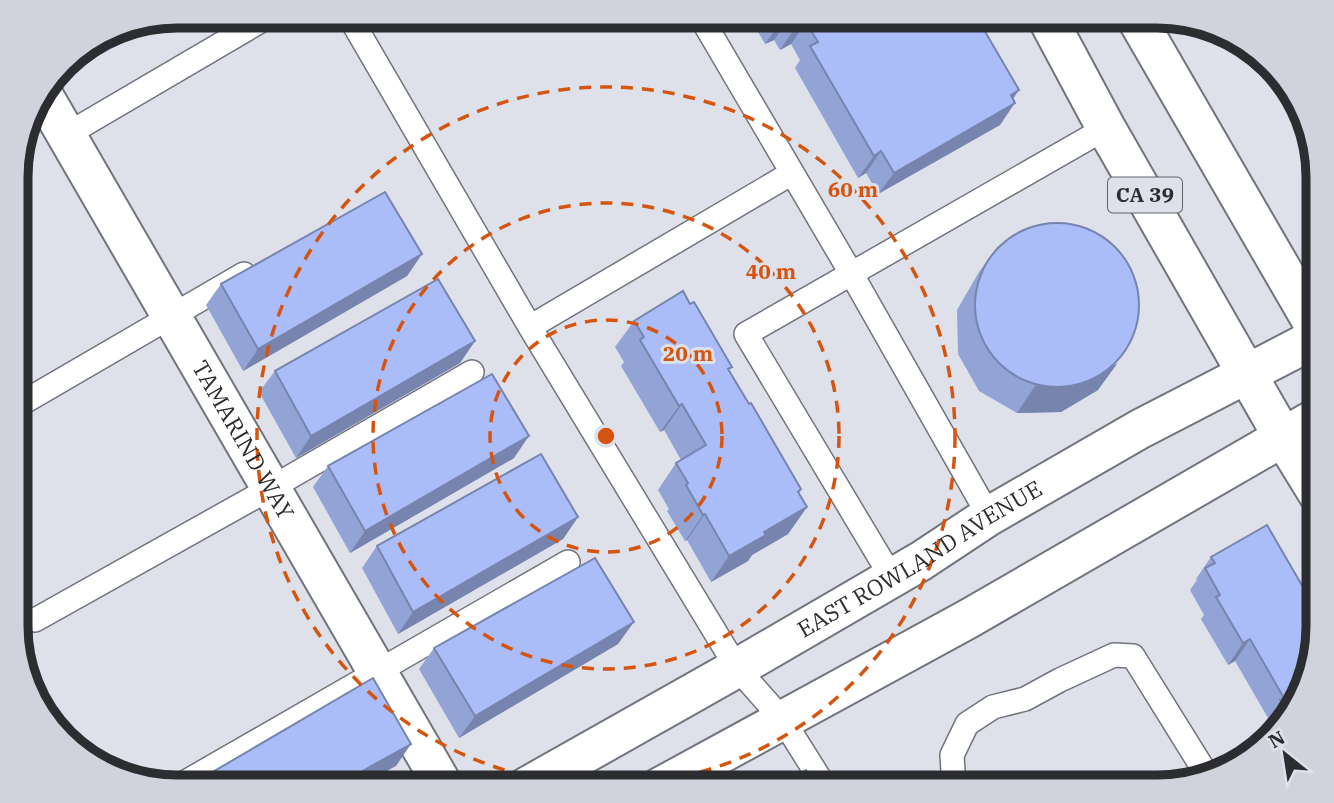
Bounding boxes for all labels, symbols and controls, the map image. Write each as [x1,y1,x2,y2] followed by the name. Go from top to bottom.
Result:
[828,175,878,203] text: 60 m
[1108,178,1182,212] road number: CA 39
[746,257,796,285] text: 40 m
[663,339,713,367] text: 20 m
[186,355,302,525] street label: TAMARIND WAY
[594,424,618,448] centre of rings
[791,473,1047,644] street label: EAST ROWLAND AVENUE
[1250,719,1320,789] north arrow
[1264,725,1289,753] text: N

